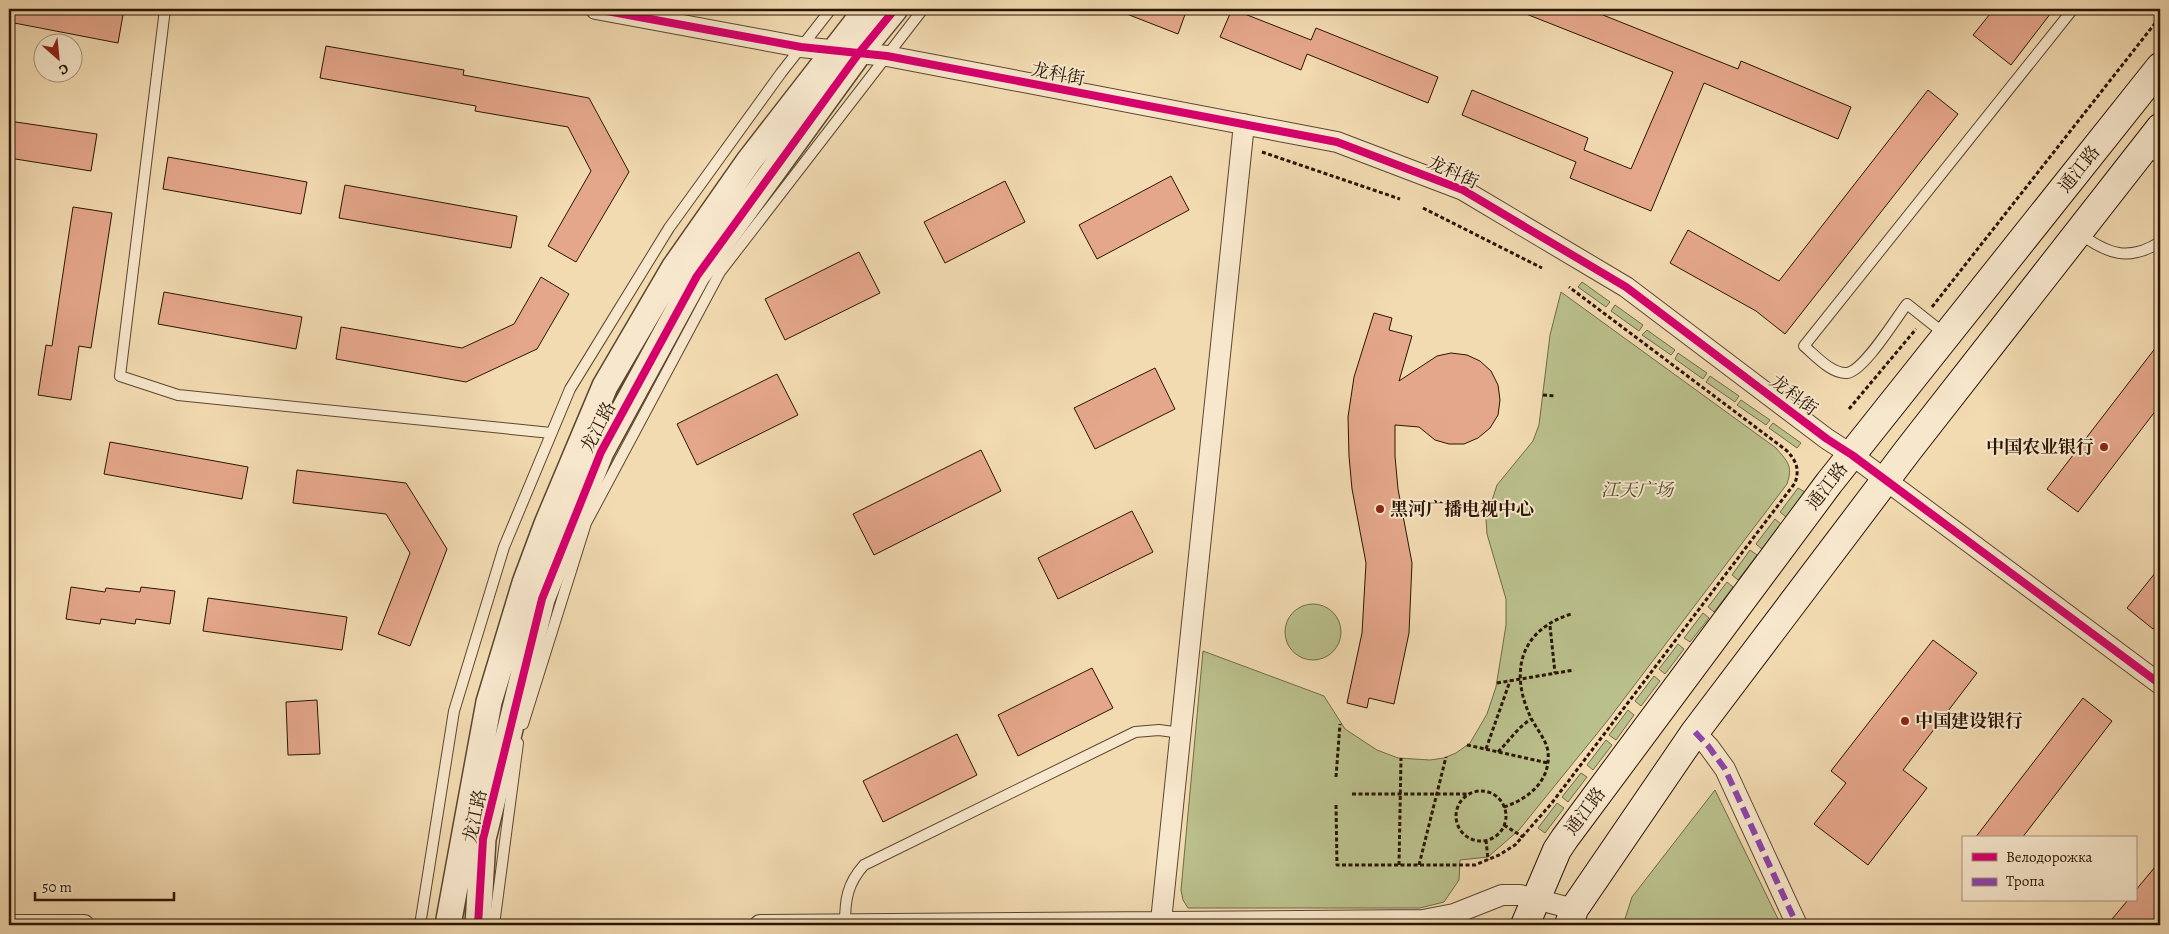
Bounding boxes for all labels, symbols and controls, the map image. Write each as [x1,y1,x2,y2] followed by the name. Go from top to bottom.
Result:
[32,32,82,82] north arrow
[1029,57,1087,91] street label: 龙科街
[55,59,72,80] text: С
[2053,140,2105,198] street label: 通江路
[1423,150,1483,194] street label: 龙科街
[1765,369,1823,421] street label: 龙科街
[575,397,621,457] street label: 龙江路
[1986,435,2094,459] place label: 中国农业银行
[2098,441,2110,453] marker: 中国农业银行
[1801,457,1853,515] street label: 通江路
[1601,478,1675,502] park label: 江天广场
[1390,497,1534,521] place label: 黑河广播电视中心
[1374,503,1386,515] marker: 黑河广播电视中心
[1915,709,2023,733] place label: 中国建设银行
[1899,715,1911,727] marker: 中国建设银行
[1559,782,1611,840] street label: 通江路
[458,787,492,845] street label: 龙江路
[1962,836,2136,902] legend
[2006,847,2093,867] text: Велодорожка
[35,869,174,901] scale bar
[2006,871,2045,891] text: Тропа
[42,877,72,897] text: 50 m

